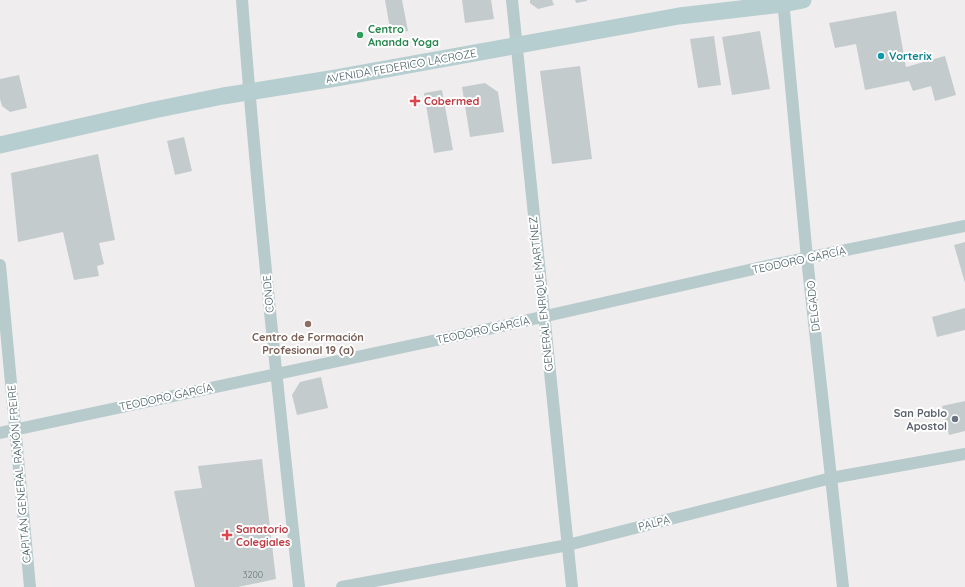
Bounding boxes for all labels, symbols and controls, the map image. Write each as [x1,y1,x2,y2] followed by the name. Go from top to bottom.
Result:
[368,22,439,49] place label: Centro Ananda Yoga
[355,30,365,40] marker: Centro Ananda Yoga
[325,46,477,86] street label: AVENIDA FEDERICO LACROZE
[889,49,932,63] place label: Vorterix
[876,51,886,61] marker: Vorterix
[424,94,480,108] place label: Cobermed
[409,95,421,107] marker: Cobermed
[526,216,556,372] street label: GENERAL ENRIQUE MARTÍNEZ
[751,243,847,277] street label: TEODORO GARCÍA
[259,275,277,313] street label: CONDE
[803,280,823,332] street label: DELGADO
[435,313,531,347] street label: TEODORO GARCÍA
[303,319,313,329] marker: Centro de Formación Profesional 19 (a)
[252,330,364,357] place label: Centro de Formación Profesional 19 (a)
[118,380,214,414] street label: TEODORO GARCÍA
[4,384,34,564] street label: CAPITÁN GENERAL RAMÓN FREIRE
[894,406,947,433] place label: San Pablo Apostol
[950,414,960,424] marker: San Pablo Apostol
[637,512,671,534] street label: PALPA
[236,522,290,549] place label: Sanatorio Colegiales
[221,529,233,541] marker: Sanatorio Colegiales
[243,569,263,580] house number: 3200

